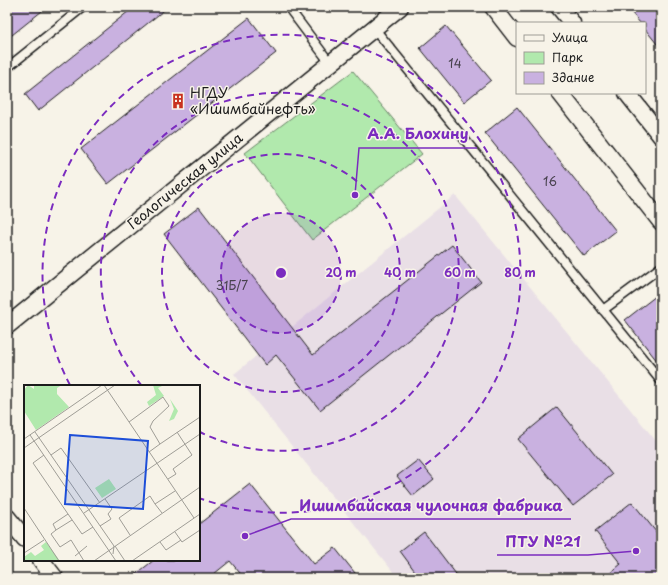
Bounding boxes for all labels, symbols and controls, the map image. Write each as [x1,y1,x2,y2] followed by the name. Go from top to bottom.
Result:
[516,22,646,94] legend
[552,28,588,46] text: Улица
[552,48,584,66] text: Парк
[448,54,462,72] house number: 14
[552,68,594,86] text: Здание
[190,82,316,119] place label: НГДУ «Ишимбайнефть»
[169,92,187,110] building icon: НГДУ «Ишимбайнефть»
[359,121,477,148] callout: А.А. Блохину
[367,121,469,144] text: А.А. Блохину
[122,127,247,234] street label: Геологическая улица
[543,172,557,190] house number: 16
[325,263,357,281] text: 20 m
[384,263,416,281] text: 40 m
[444,263,476,281] text: 60 m
[504,263,536,281] text: 80 m
[274,266,288,280] centre of rings
[216,276,248,294] house number: 31Б/7
[24,385,200,561] inset map
[291,492,571,519] callout: Ишимбайская чулочная фабрика
[299,493,563,516] text: Ишимбайская чулочная фабрика
[497,528,588,555] callout: ПТУ №21
[505,529,581,552] text: ПТУ №21

